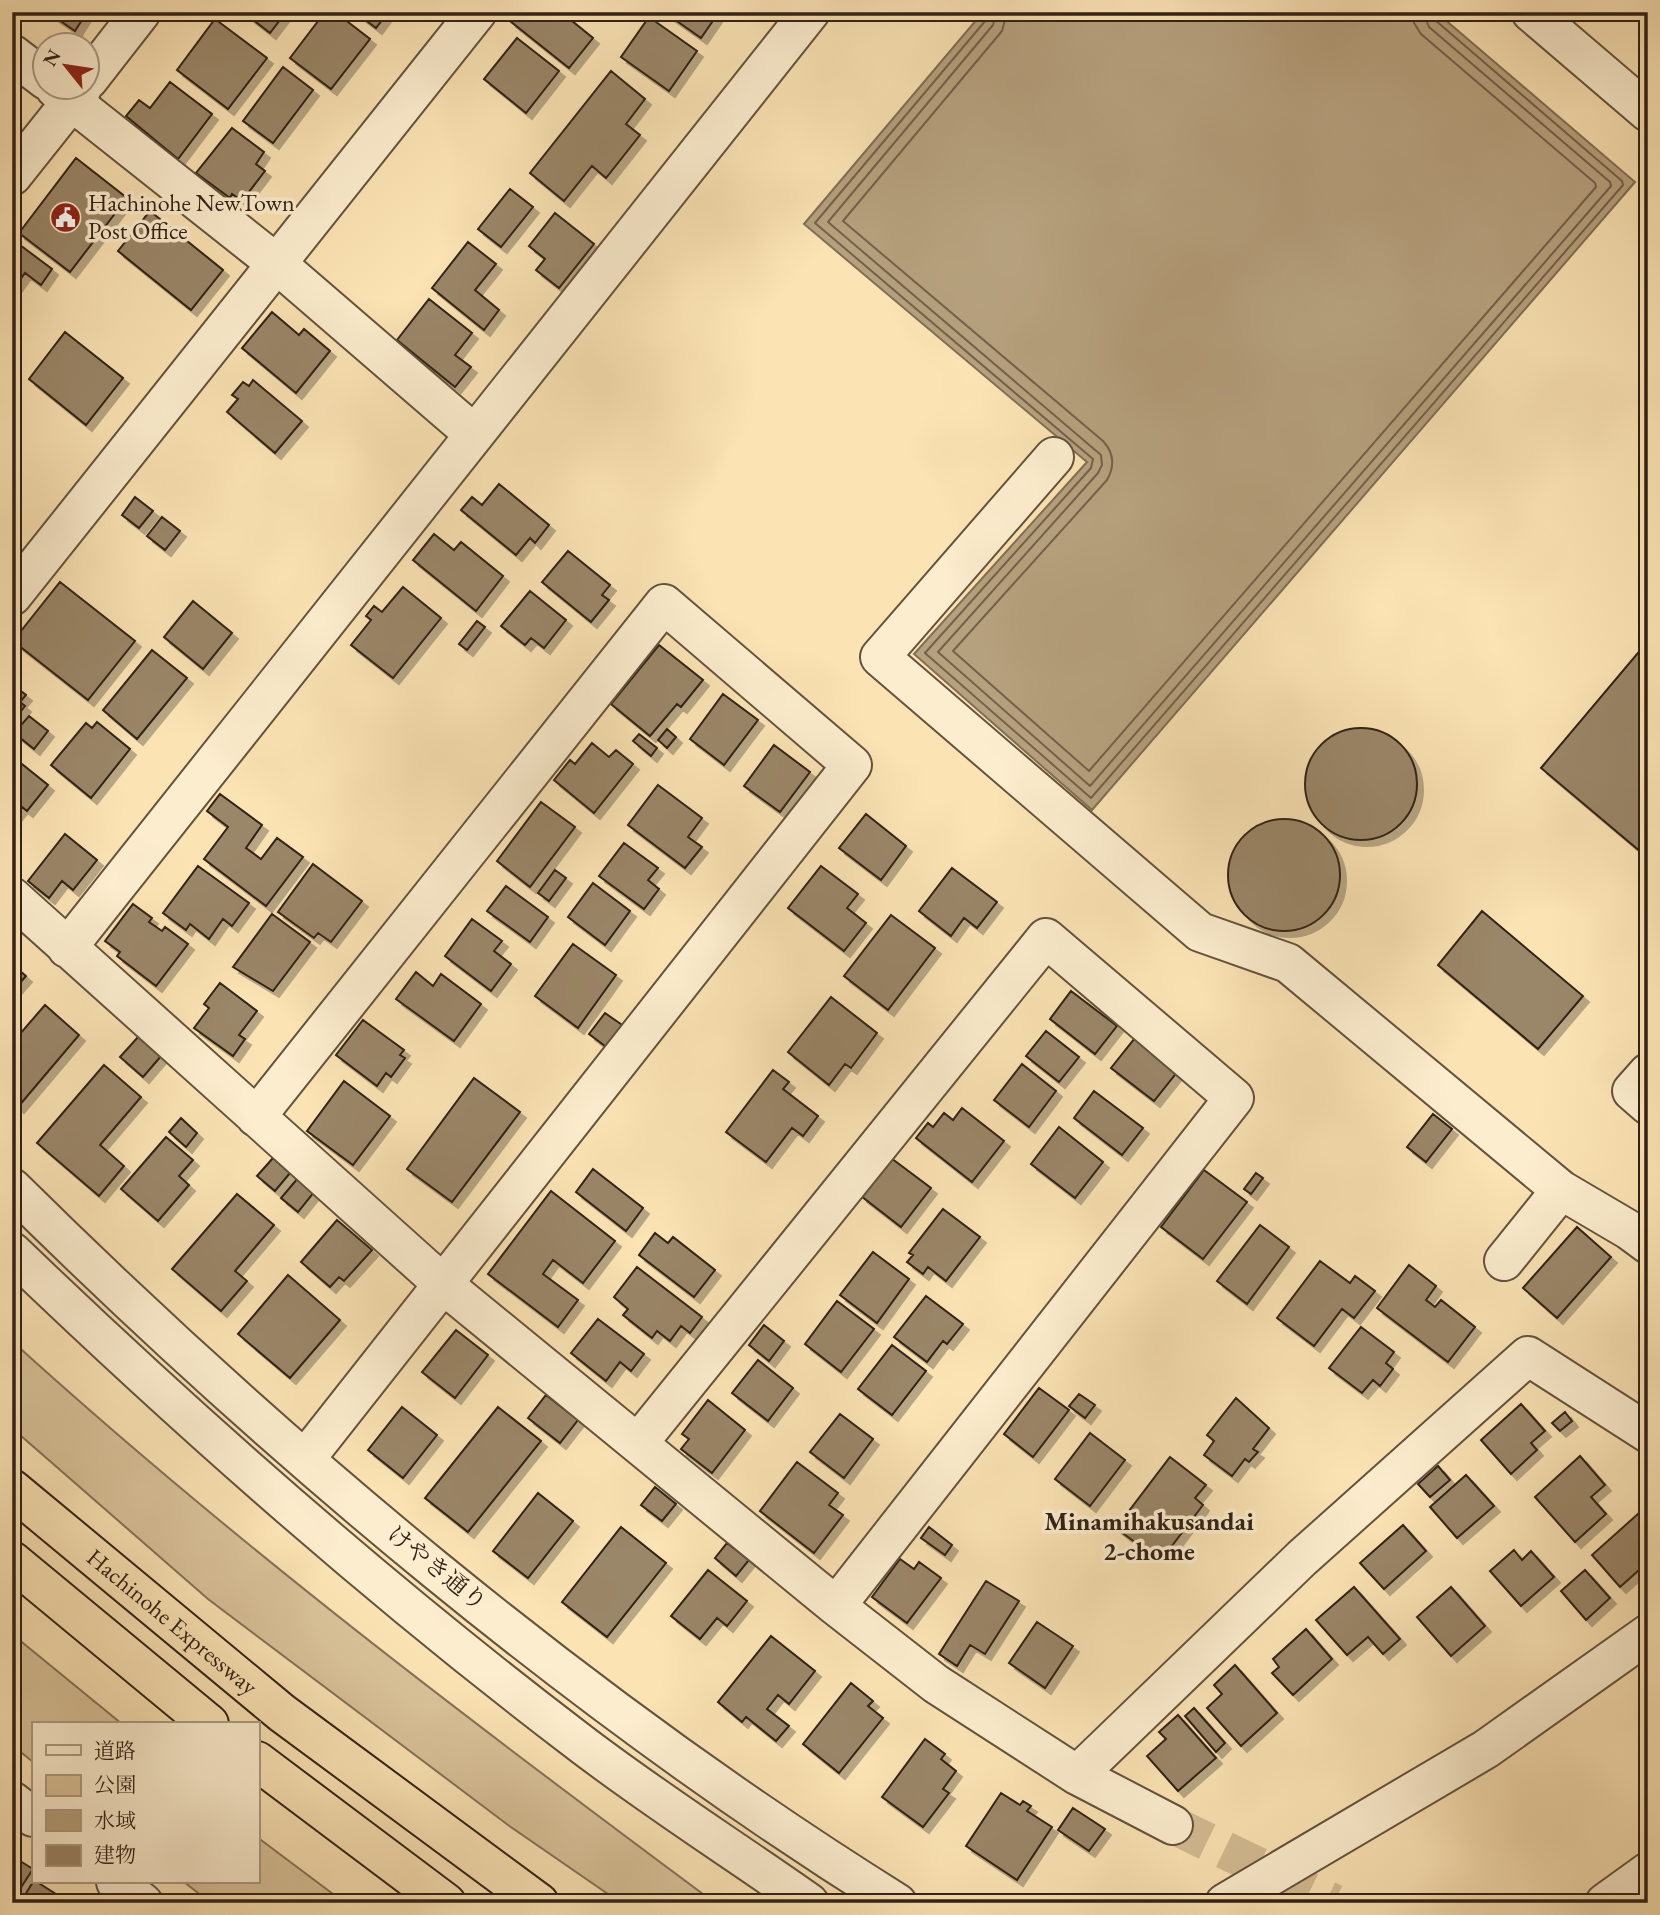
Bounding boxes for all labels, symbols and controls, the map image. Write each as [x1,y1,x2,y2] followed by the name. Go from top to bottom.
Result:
[32,32,102,102] north arrow
[37,44,67,71] text: N
[88,187,295,246] place label: Hachinohe NewTown Post Office
[48,200,82,234] public building icon: Hachinohe NewTown Post Office
[1044,1504,1254,1568] district label: Minamihakusandai 2-chome
[381,1518,494,1617] street label: けやき通り
[81,1541,265,1702] street label: Hachinohe Expressway
[32,1722,259,1884] legend
[94,1737,136,1764] text: 道路
[94,1771,136,1798] text: 公園
[94,1807,136,1834] text: 水域
[94,1841,136,1868] text: 建物

